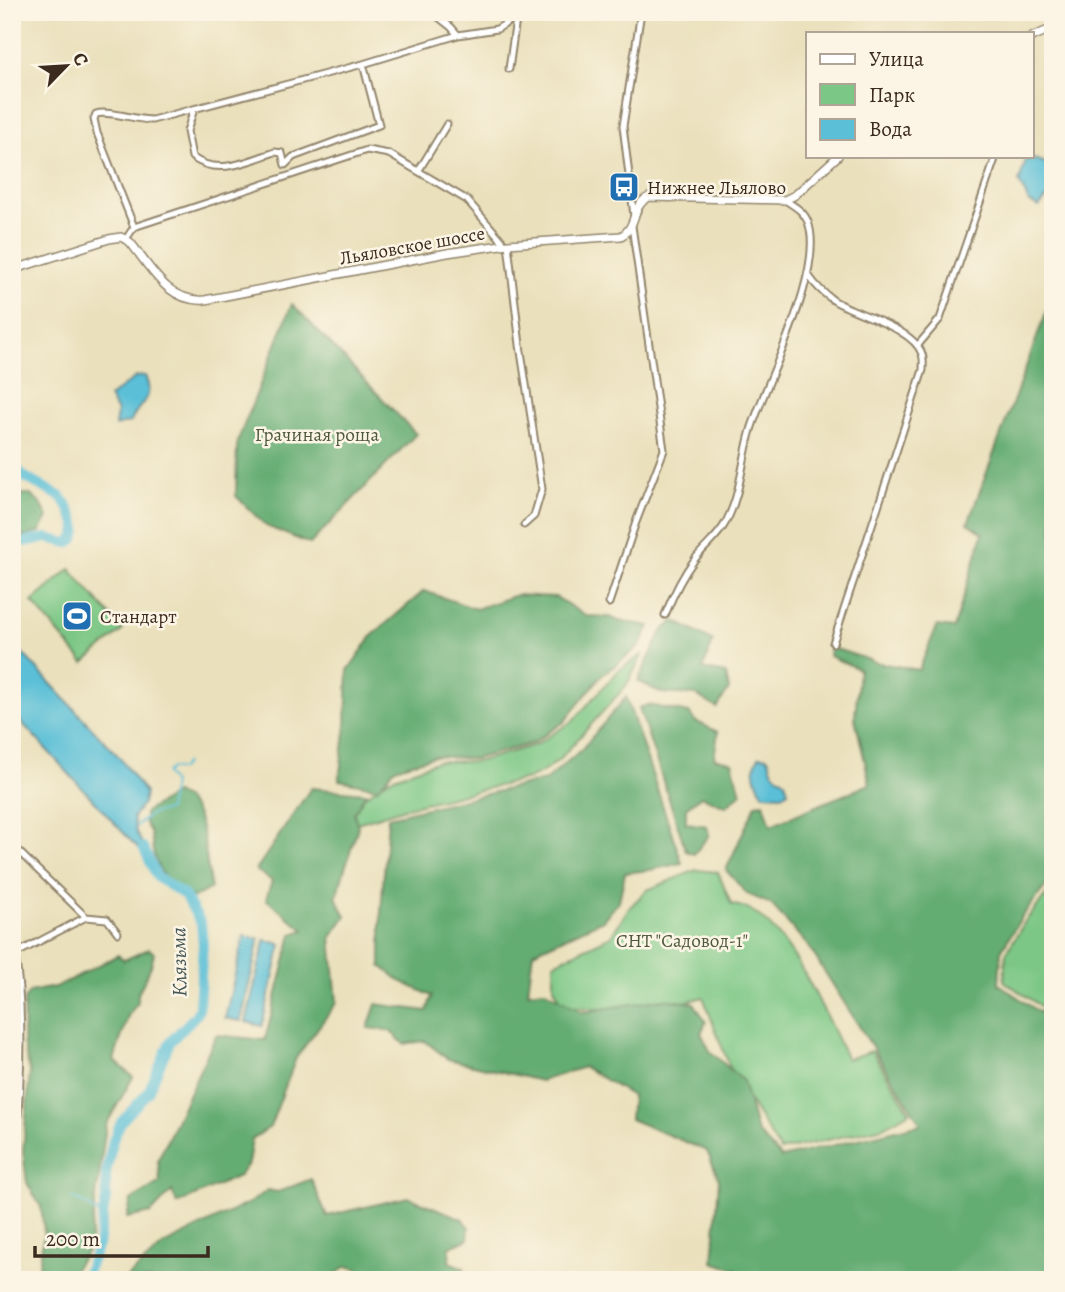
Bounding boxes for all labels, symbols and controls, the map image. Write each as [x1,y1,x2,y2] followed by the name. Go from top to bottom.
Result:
[32,32,102,102] north arrow
[806,32,1034,158] legend
[869,45,924,73] text: Улица
[66,48,95,70] text: С
[869,81,915,109] text: Парк
[869,115,912,143] text: Вода
[607,170,641,204] bus stop icon: Нижнее Льялово
[647,175,786,201] place label: Нижнее Льялово
[337,220,487,272] street label: Льяловское шоссе
[255,422,379,448] park label: Грачиная роща
[60,599,94,633] sports icon: Стандарт
[100,604,177,630] place label: Стандарт
[164,927,194,997] water label: Клязьма
[616,928,748,954] park label: СНТ "Садовод-1"
[35,1215,208,1259] scale bar
[46,1225,100,1253] text: 200 m

